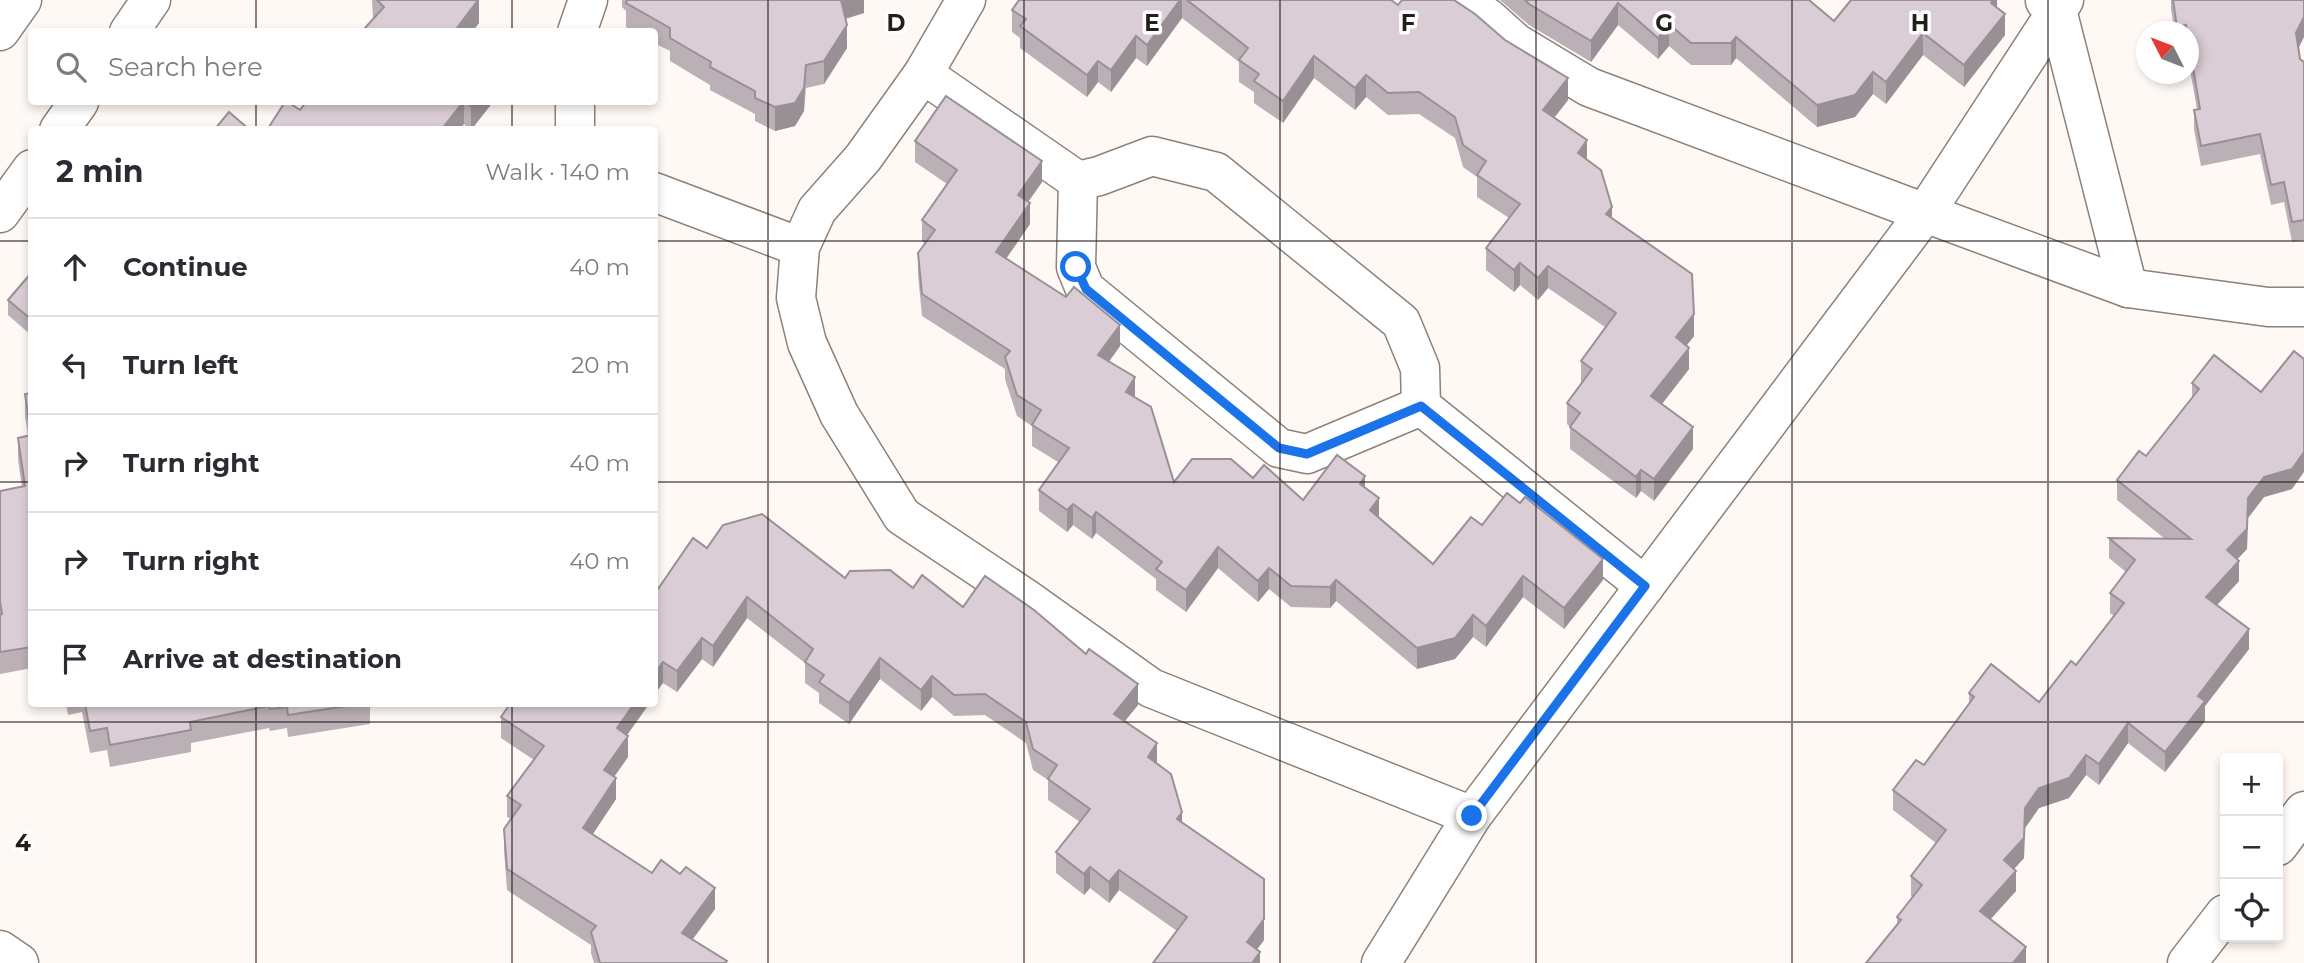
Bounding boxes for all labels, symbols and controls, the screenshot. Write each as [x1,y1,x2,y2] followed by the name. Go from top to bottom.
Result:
[887,9,906,37] text: D
[1144,9,1160,37] text: E
[1401,9,1416,37] text: F
[1655,9,1673,37] text: G
[1911,9,1929,37] text: H
[2136,21,2199,84] north arrow
[28,28,658,105] search box
[52,48,90,86] icon: search
[108,51,263,83] text: Search here
[56,153,143,190] text: 2 min
[485,158,630,186] text: Walk · 140 m
[56,248,94,286] icon: ahead
[123,251,248,283] text: Continue
[1060,251,1091,282] route start
[569,253,630,281] text: 40 m
[56,346,94,384] icon: left
[123,349,239,381] text: Turn left
[571,351,630,379] text: 20 m
[56,444,94,482] icon: right
[123,447,259,479] text: Turn right
[569,449,630,477] text: 40 m
[56,542,94,580] icon: right
[123,545,259,577] text: Turn right
[569,547,630,575] text: 40 m
[56,640,94,678] icon: arrive
[123,643,402,675] text: Arrive at destination
[2220,753,2283,942] map controls
[2220,753,2283,816] button: +
[1456,800,1487,831] route end
[2220,816,2283,879] button: −
[15,829,31,857] text: 4
[2220,879,2283,942] button: locate

